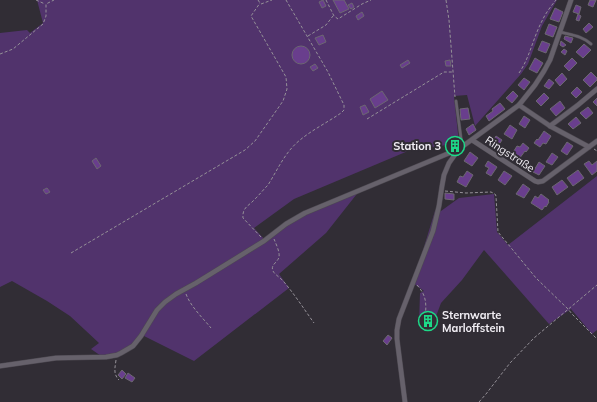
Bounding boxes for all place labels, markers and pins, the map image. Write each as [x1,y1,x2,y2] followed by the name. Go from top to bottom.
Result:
[444,135,466,157] building icon: Station 3
[393,139,441,153] place label: Station 3
[442,308,505,335] place label: Sternwarte Marloffstein
[417,310,439,332] building icon: Sternwarte Marloffstein

